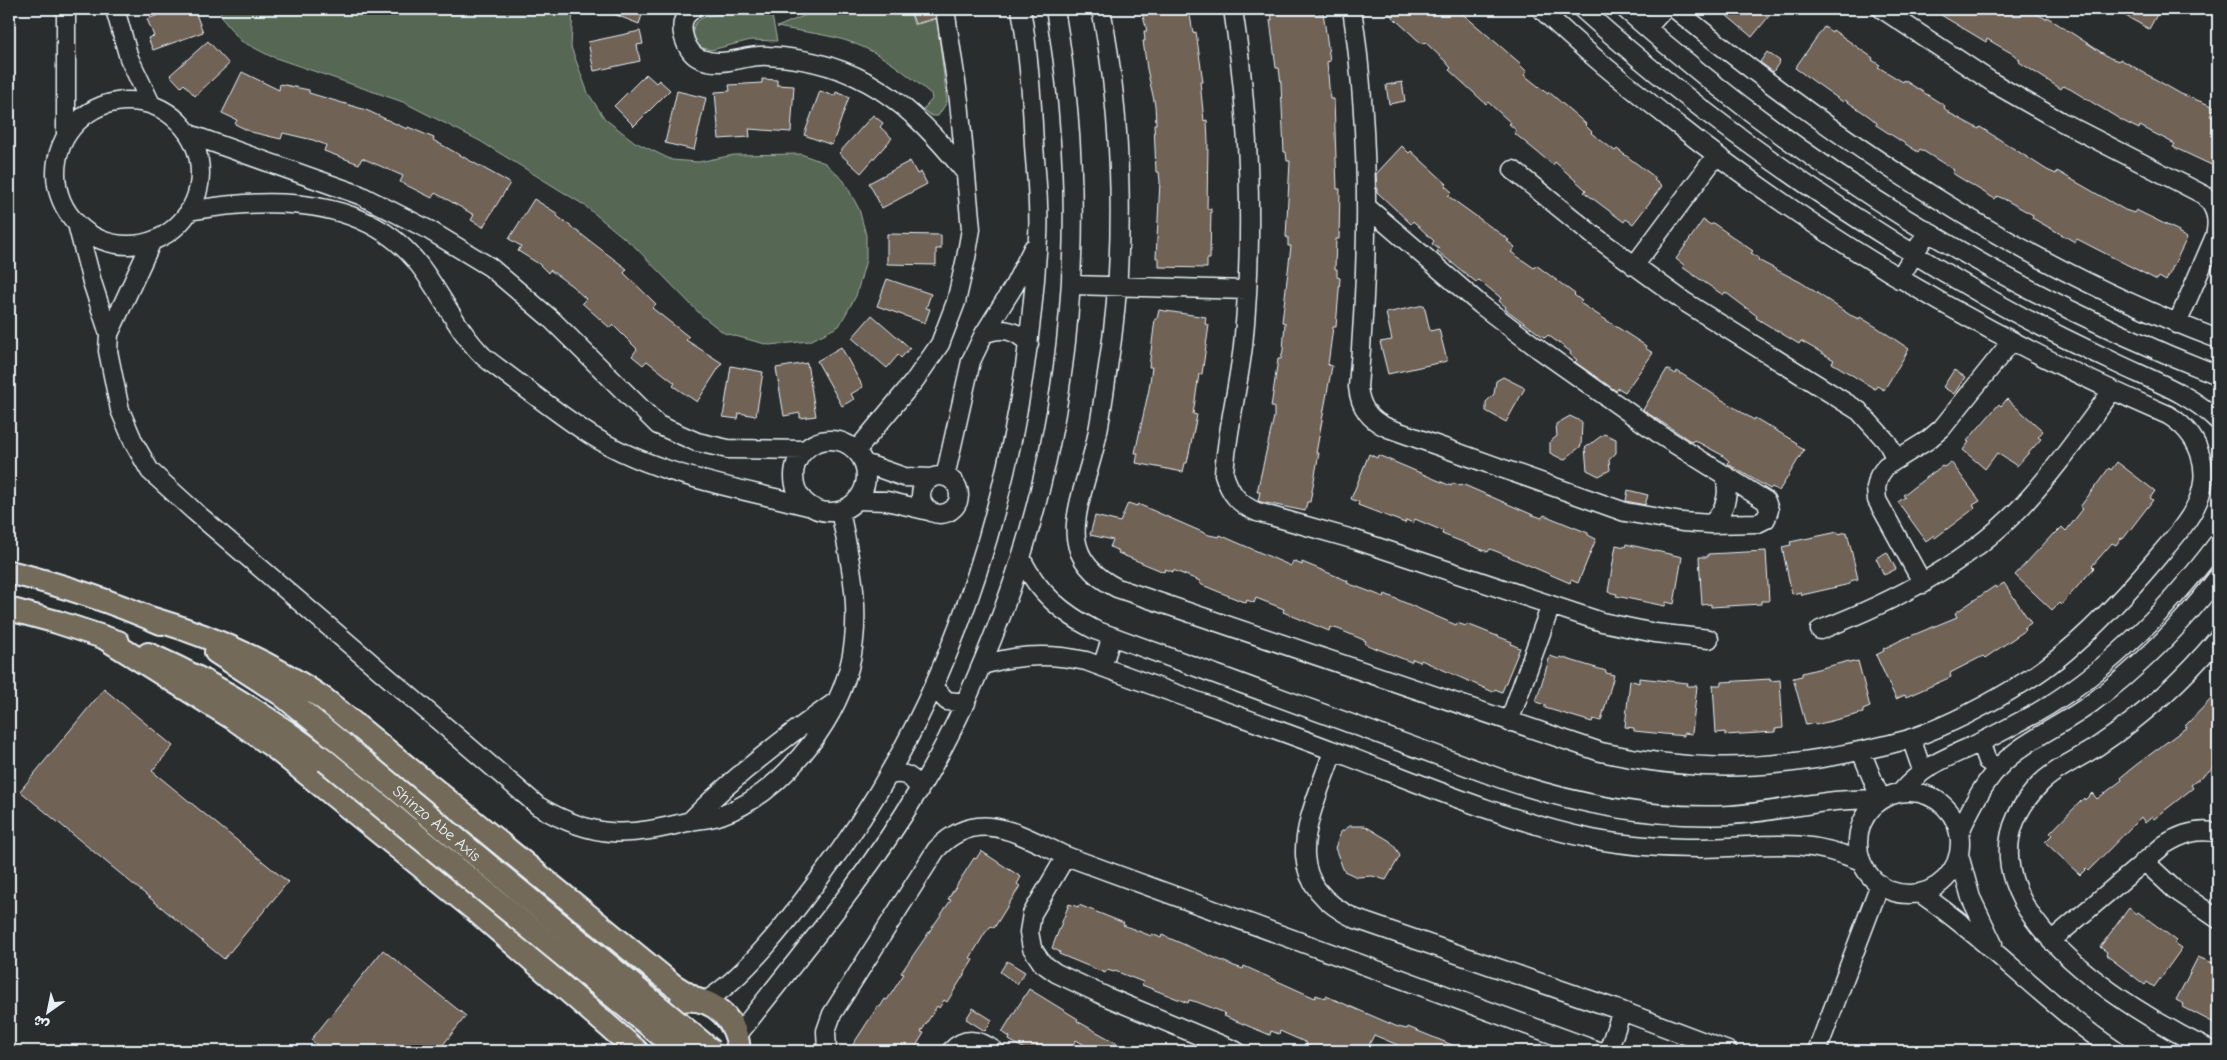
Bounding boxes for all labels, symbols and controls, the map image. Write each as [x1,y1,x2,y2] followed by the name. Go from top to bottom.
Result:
[389,782,484,865] street label: Shinzo Abe Axis
[22,988,72,1038] north arrow
[30,1011,52,1034] text: ش

